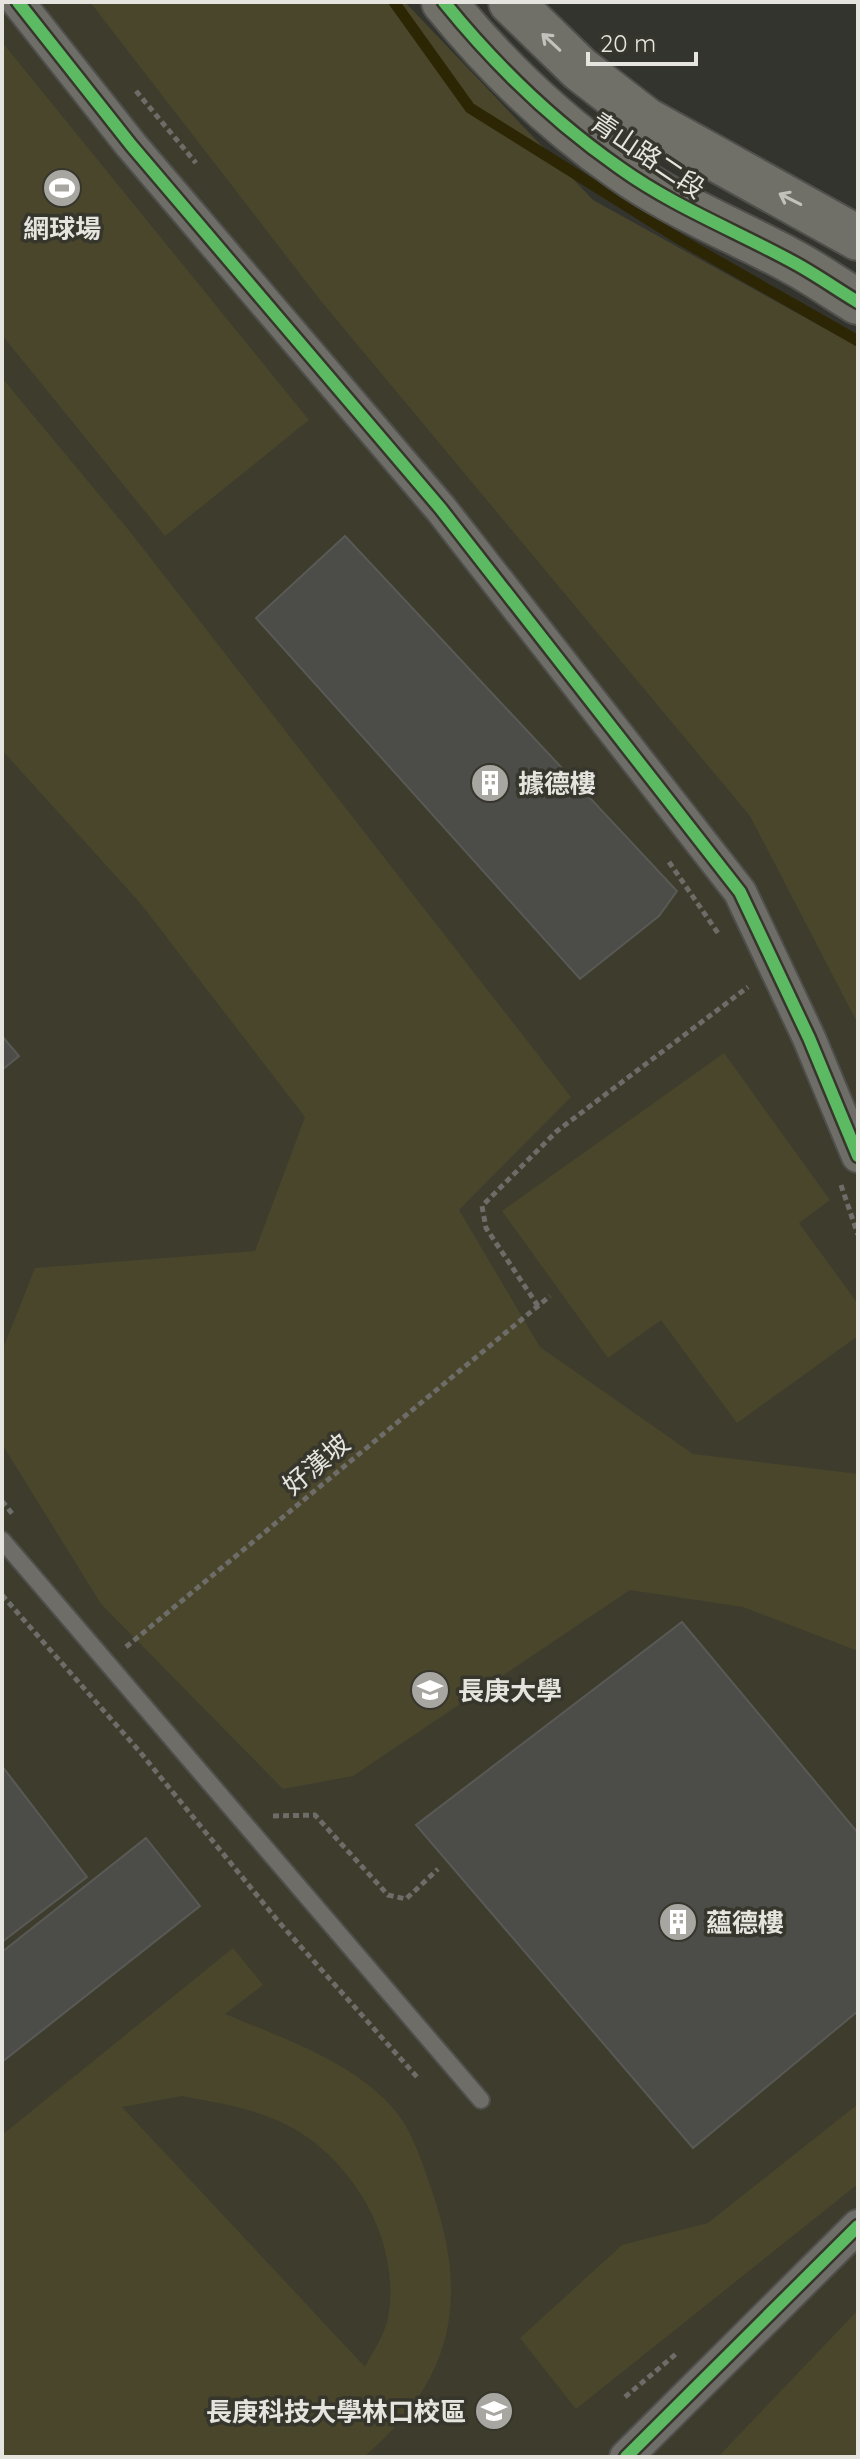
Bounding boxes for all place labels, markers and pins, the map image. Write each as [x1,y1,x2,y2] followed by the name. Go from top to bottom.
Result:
[41,167,83,209] sports icon: 網球場
[23,212,101,245] place label: 網球場
[469,762,511,804] building icon: 據德樓
[518,767,596,800] place label: 據德樓
[409,1669,451,1711] school or university icon: 長庚大學
[458,1674,562,1707] place label: 長庚大學
[657,1901,699,1943] building icon: 蘊德樓
[706,1906,784,1939] place label: 蘊德樓
[473,2390,515,2432] school or university icon: 長庚科技大學林口校區
[206,2395,466,2428] place label: 長庚科技大學林口校區

